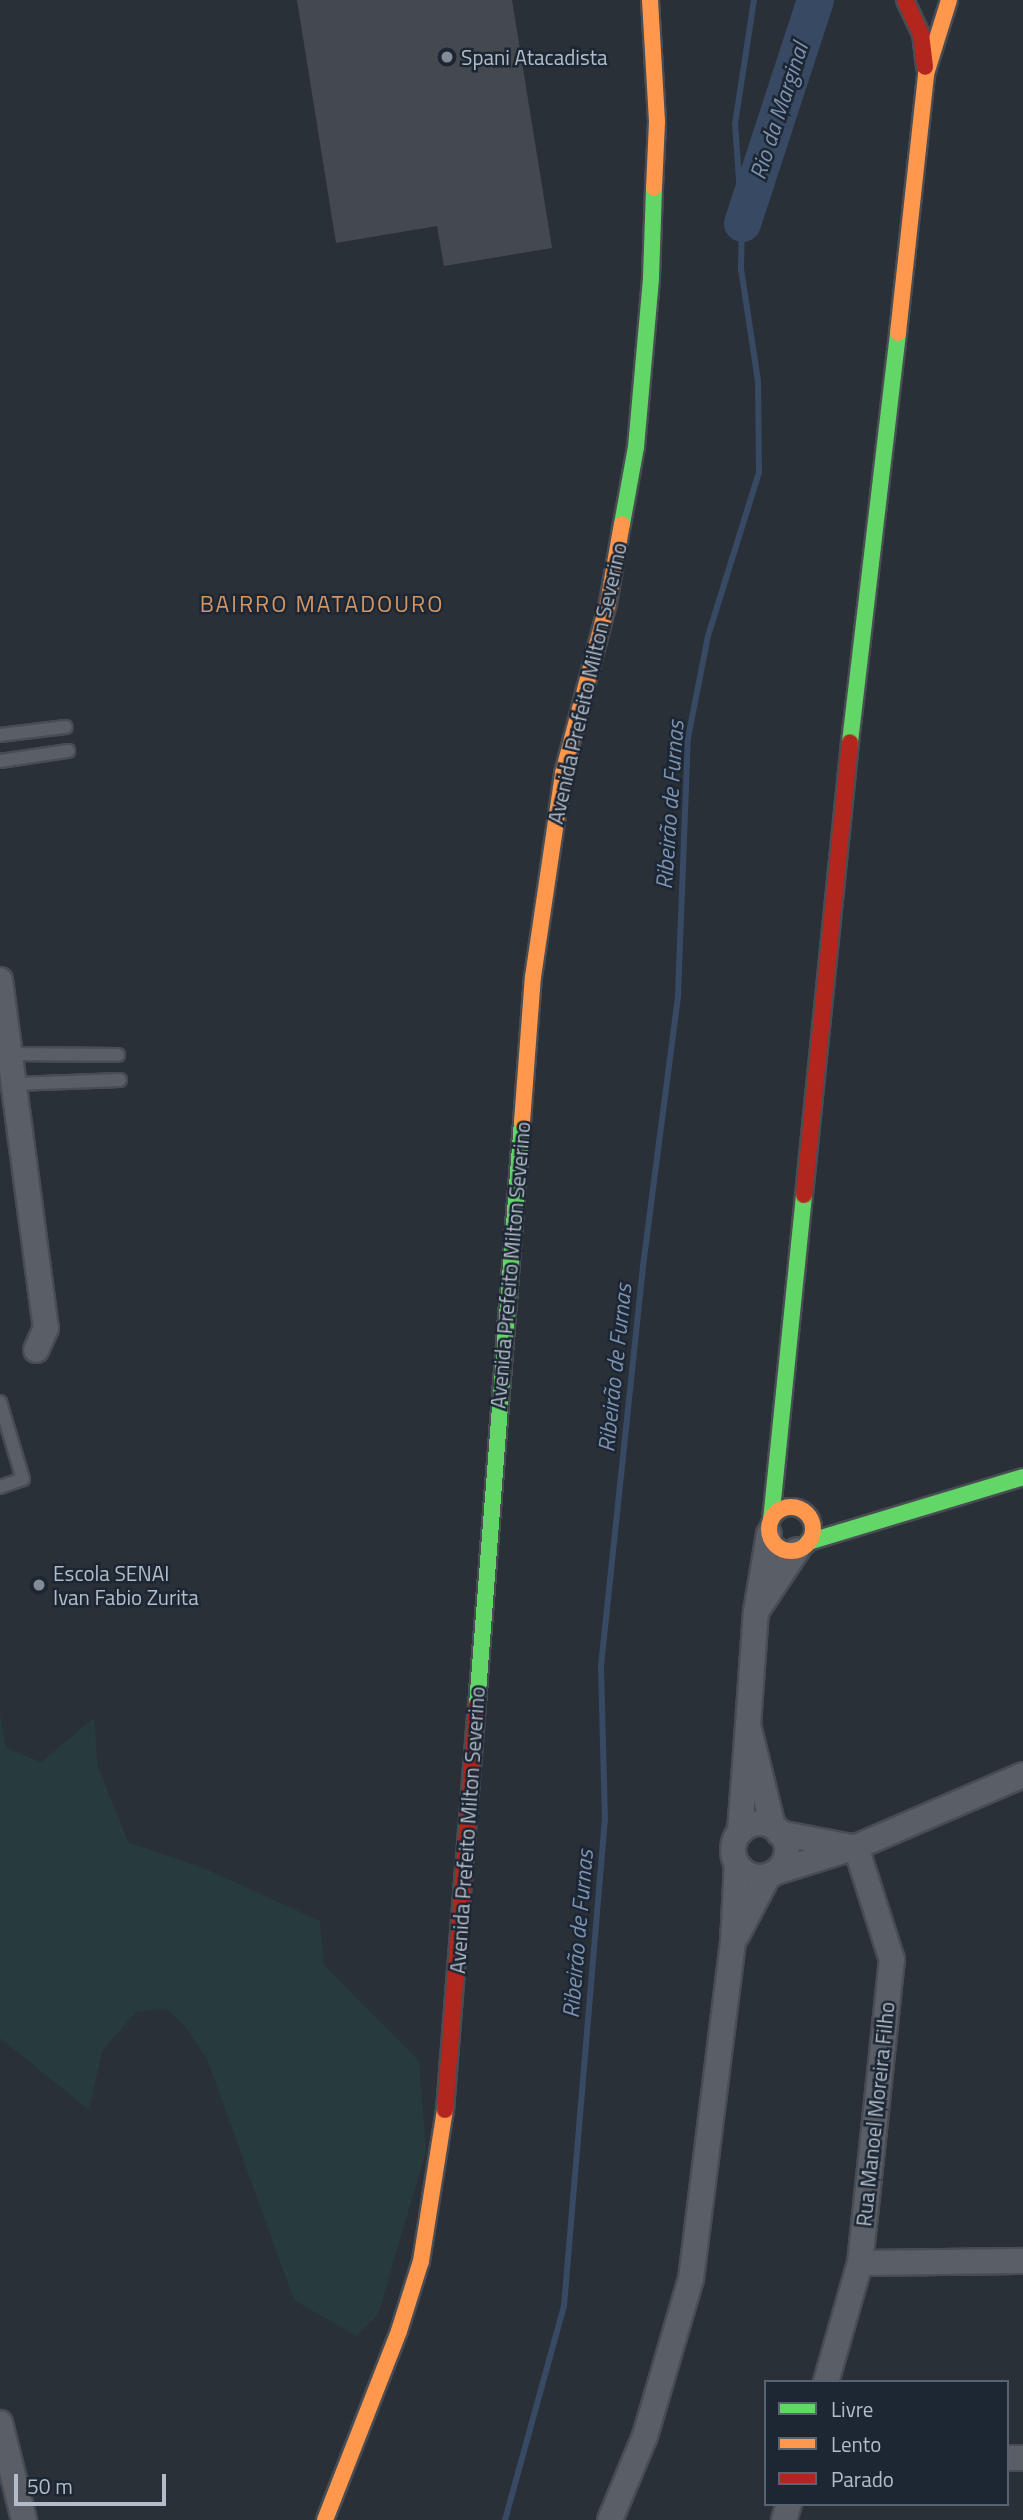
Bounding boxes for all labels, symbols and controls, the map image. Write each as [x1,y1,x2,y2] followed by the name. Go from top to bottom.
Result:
[744,39,814,183] water label: Rio da Marginal
[461,44,608,70] place label: Spani Atacadista
[439,49,455,65] marker: Spani Atacadista
[542,540,632,826] street label: Avenida Prefeito Milton Severino
[202,590,442,618] district label: BAIRRO MATADOURO
[650,720,690,890] water label: Ribeirão de Furnas
[485,1120,535,1410] street label: Avenida Prefeito Milton Severino
[592,1283,638,1453] water label: Ribeirão de Furnas
[53,1560,199,1610] place label: Escola SENAI Ivan Fabio Zurita
[31,1577,47,1593] marker: Escola SENAI Ivan Fabio Zurita
[444,1685,490,1975] street label: Avenida Prefeito Milton Severino
[557,1849,599,2019] water label: Ribeirão de Furnas
[851,2000,899,2228] street label: Rua Manoel Moreira Filho
[764,2380,1009,2506] legend
[831,2393,873,2425] text: Livre
[831,2428,881,2460] text: Lento
[18,2460,170,2504] scale bar
[831,2463,894,2495] text: Parado
[27,2470,73,2502] text: 50 m

